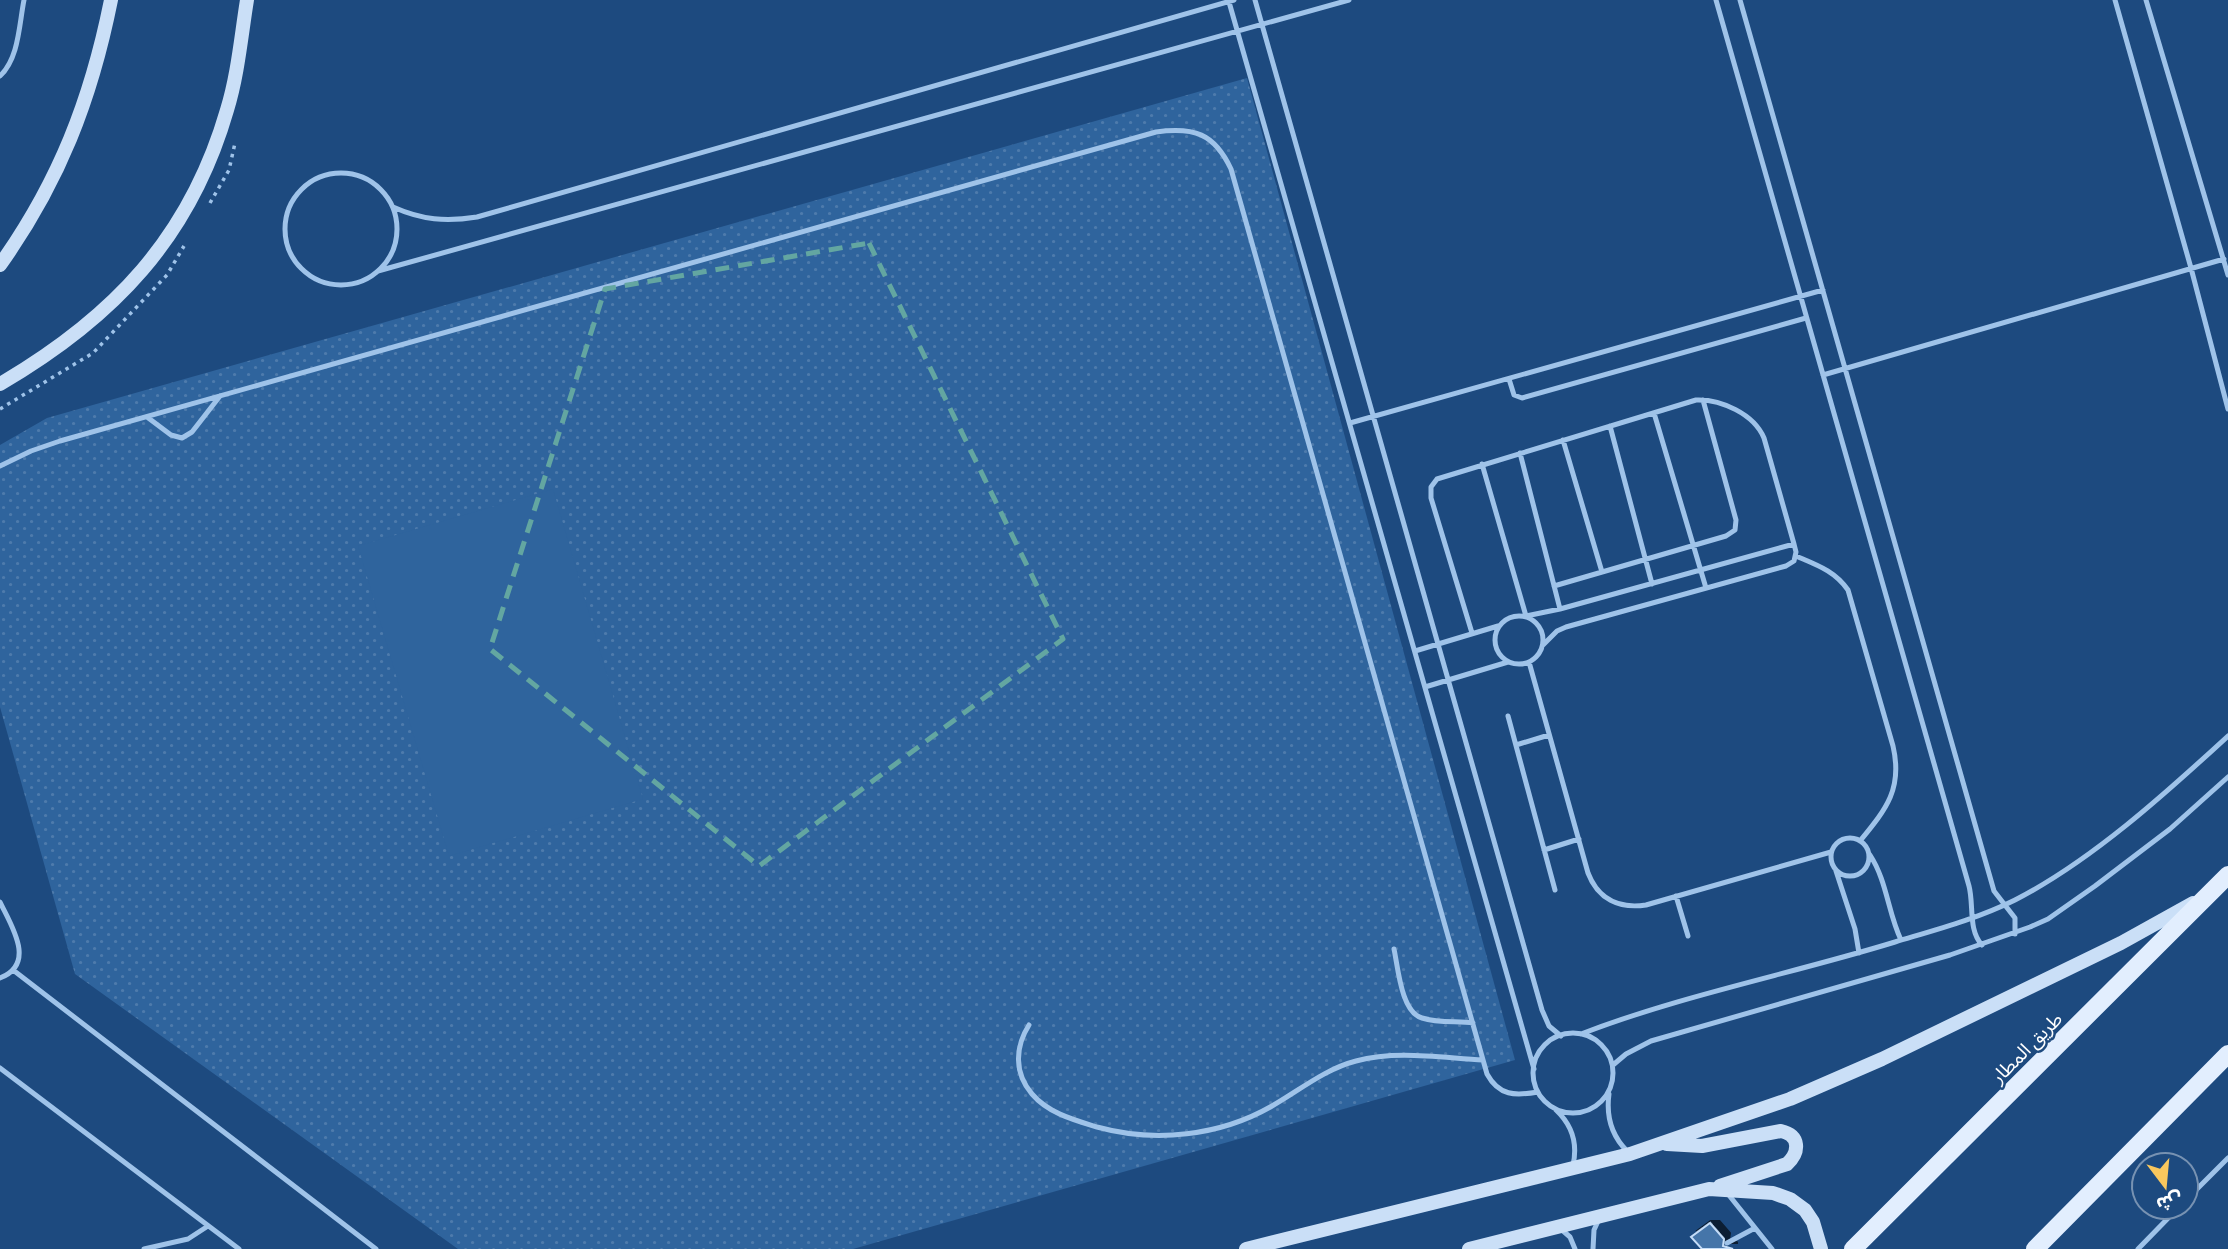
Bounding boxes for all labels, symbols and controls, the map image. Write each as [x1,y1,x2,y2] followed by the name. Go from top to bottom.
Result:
[1985,1007,2067,1089] street label: طريق المطار
[2130,1151,2200,1221] north arrow
[2154,1188,2186,1217] text: ش

